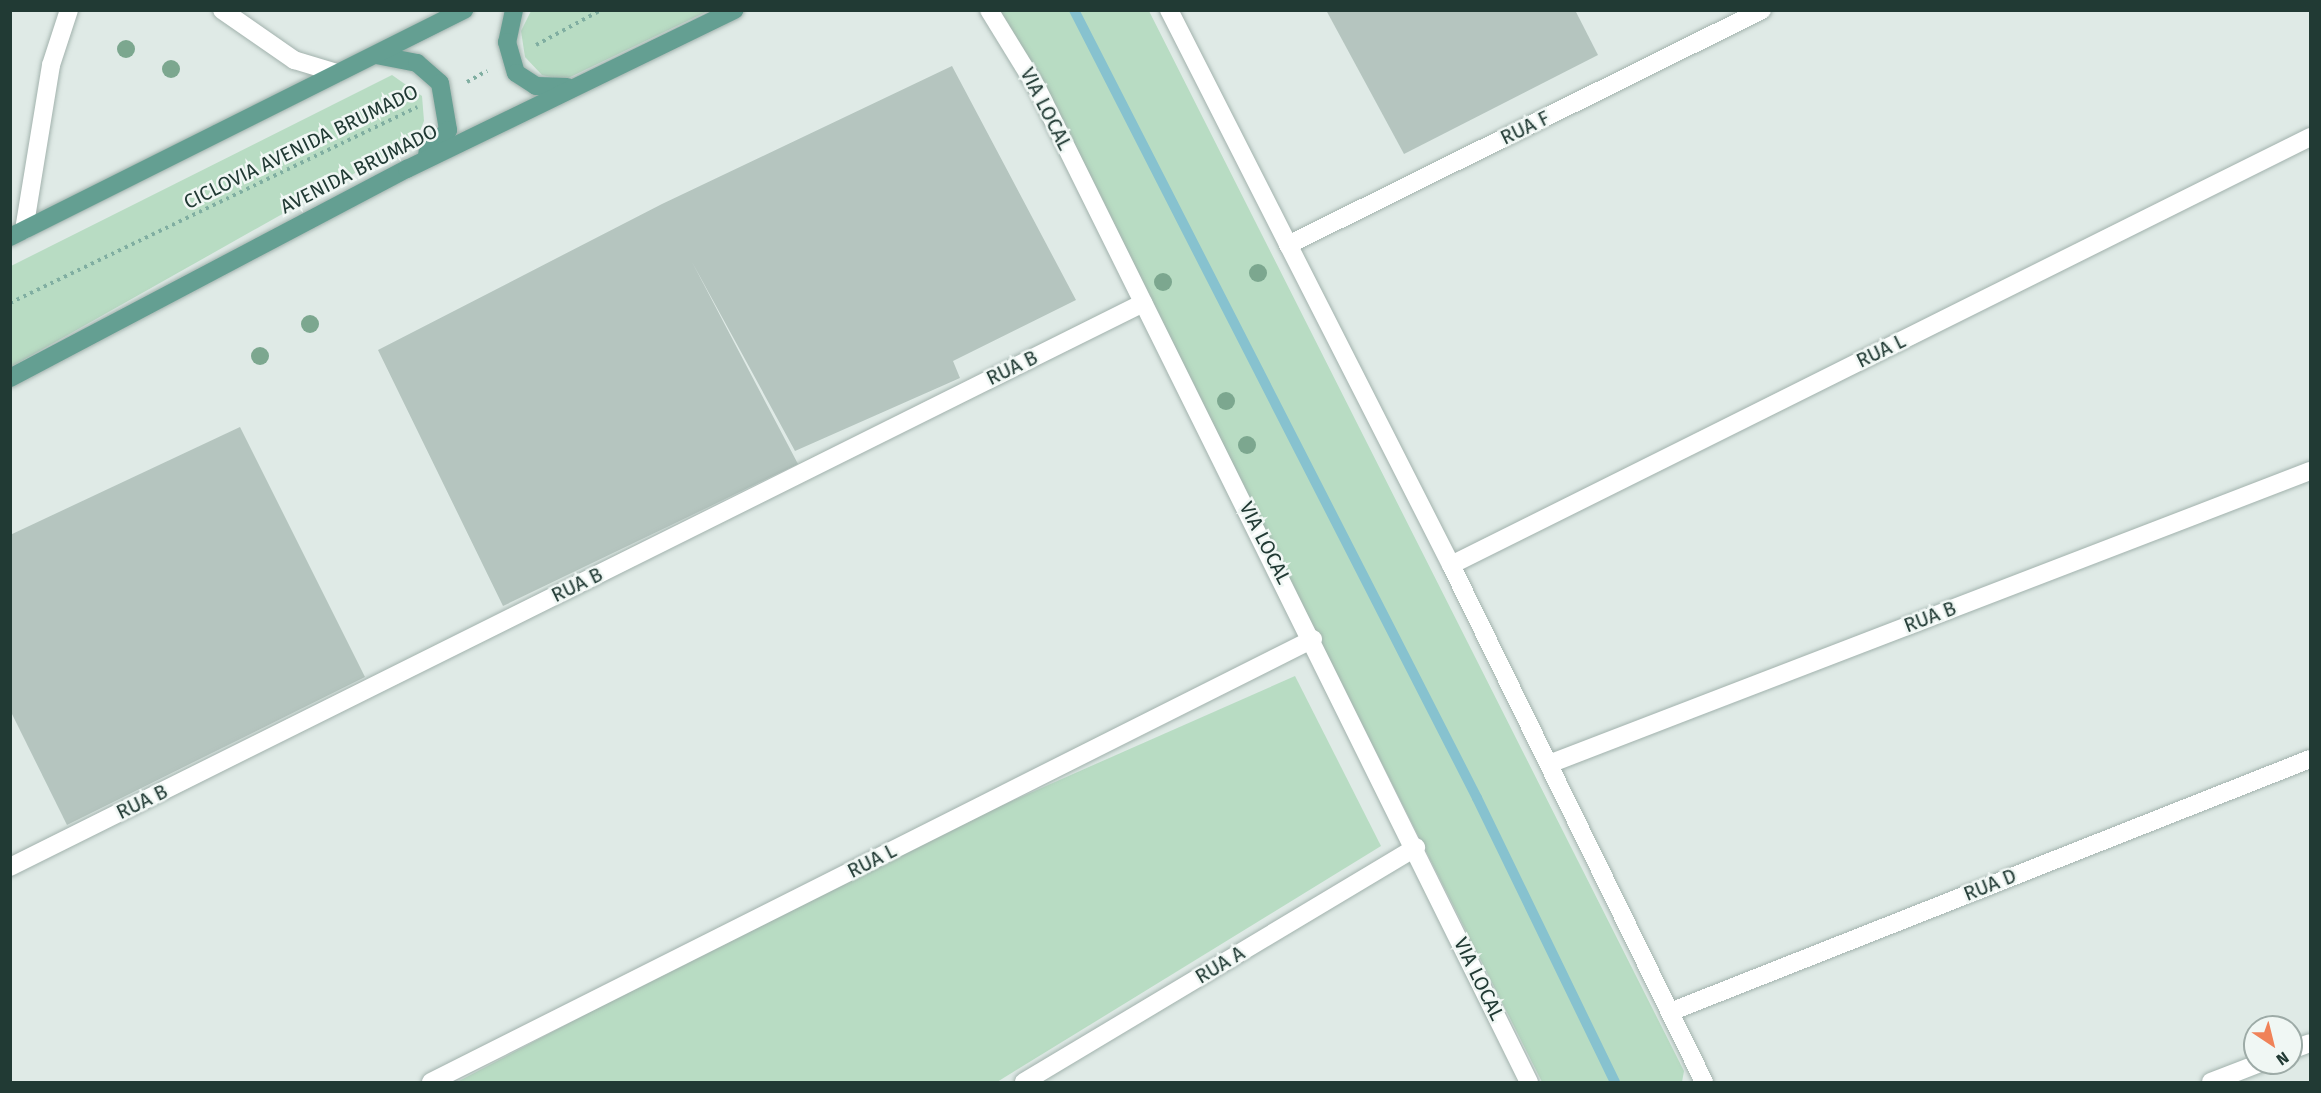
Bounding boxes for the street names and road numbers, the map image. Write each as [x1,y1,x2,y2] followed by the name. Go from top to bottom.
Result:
[1015,64,1077,154] street label: VIA LOCAL
[180,80,422,214] street label: CICLOVIA AVENIDA BRUMADO
[1497,106,1553,150] street label: RUA F
[276,119,442,219] street label: AVENIDA BRUMADO
[1852,329,1910,373] street label: RUA L
[983,345,1041,391] street label: RUA B
[1234,498,1296,588] street label: VIA LOCAL
[548,562,606,608] street label: RUA B
[1901,596,1959,638] street label: RUA B
[113,779,171,825] street label: RUA B
[844,839,900,883] street label: RUA L
[1960,864,2020,906] street label: RUA D
[1449,934,1509,1024] street label: VIA LOCAL
[1191,941,1249,989] street label: RUA A

